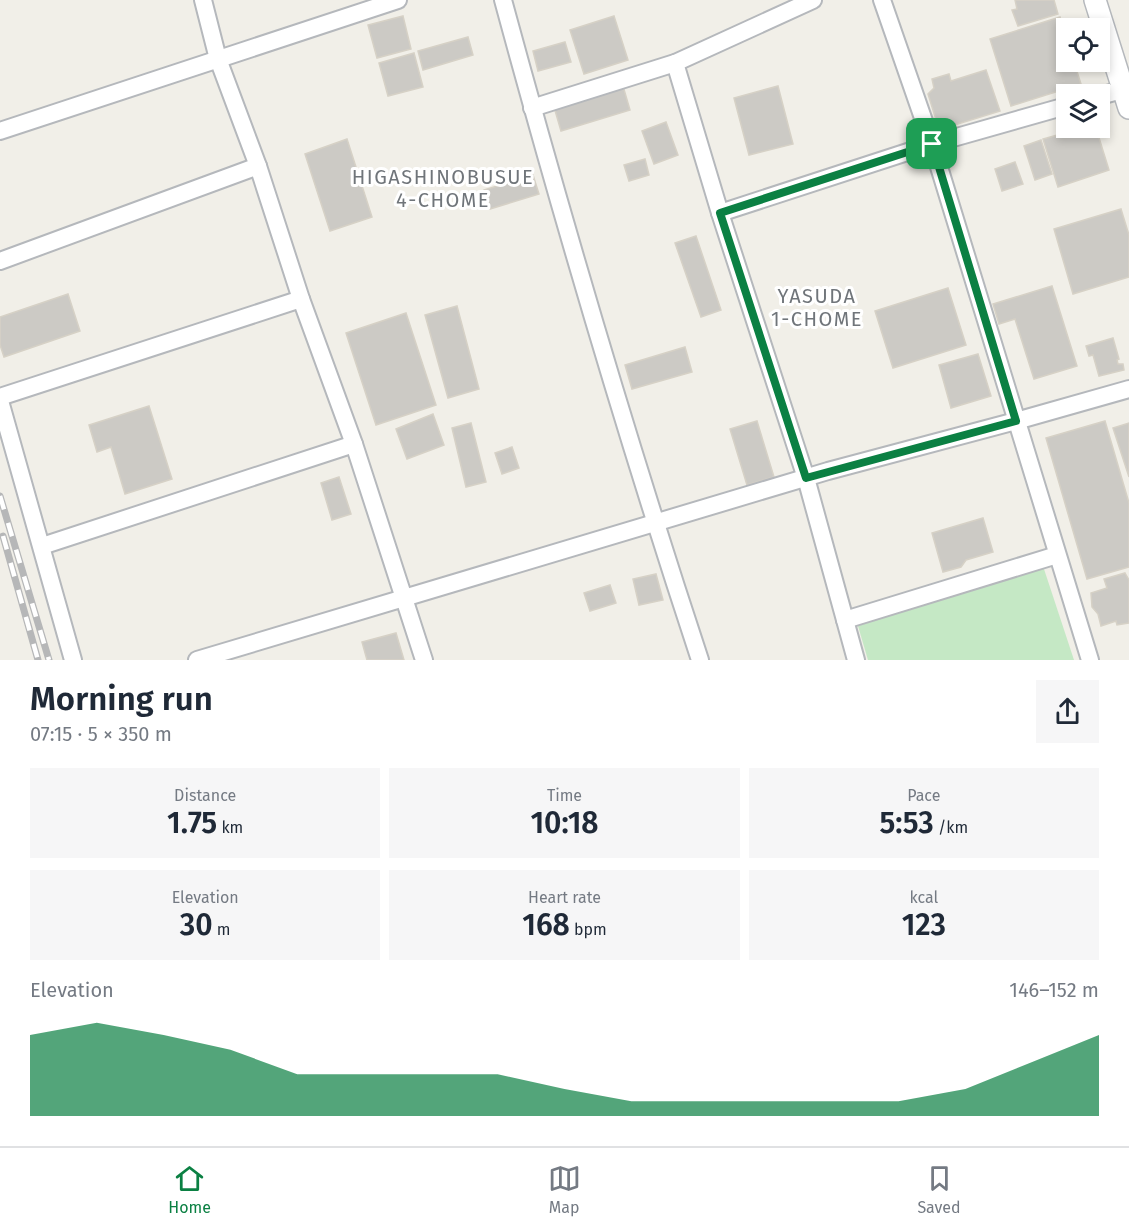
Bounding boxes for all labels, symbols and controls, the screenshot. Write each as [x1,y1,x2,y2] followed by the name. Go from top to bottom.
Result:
[1056,18,1110,138] map controls
[1056,18,1110,72] button: locate
[1056,84,1110,138] button: layers
[906,118,957,169] pin
[915,127,948,160] icon: arrive
[352,165,534,212] district label: HIGASHINOBUSUE 4-CHOME
[771,284,863,331] district label: YASUDA 1-CHOME
[30,679,213,719] text: Morning run
[1036,680,1099,743] button: share
[30,722,172,746] text: 07:15 · 5 × 350 m
[174,786,236,805] text: Distance
[547,786,582,805] text: Time
[907,786,940,805] text: Pace
[167,805,217,841] text: 1.75
[530,805,599,841] text: 10:18
[879,805,934,841] text: 5:53
[217,818,243,837] text: km
[934,818,968,837] text: /km
[172,888,239,907] text: Elevation
[528,888,601,907] text: Heart rate
[909,888,938,907] text: kcal
[180,907,213,943] text: 30
[522,907,570,943] text: 168
[902,907,946,943] text: 123
[213,920,231,939] text: m
[570,920,607,939] text: bpm
[30,978,114,1002] text: Elevation
[1009,978,1099,1002] text: 146–152 m
[168,1162,211,1217] tab: Home
[548,1162,581,1217] tab: Map
[917,1162,961,1217] tab: Saved

